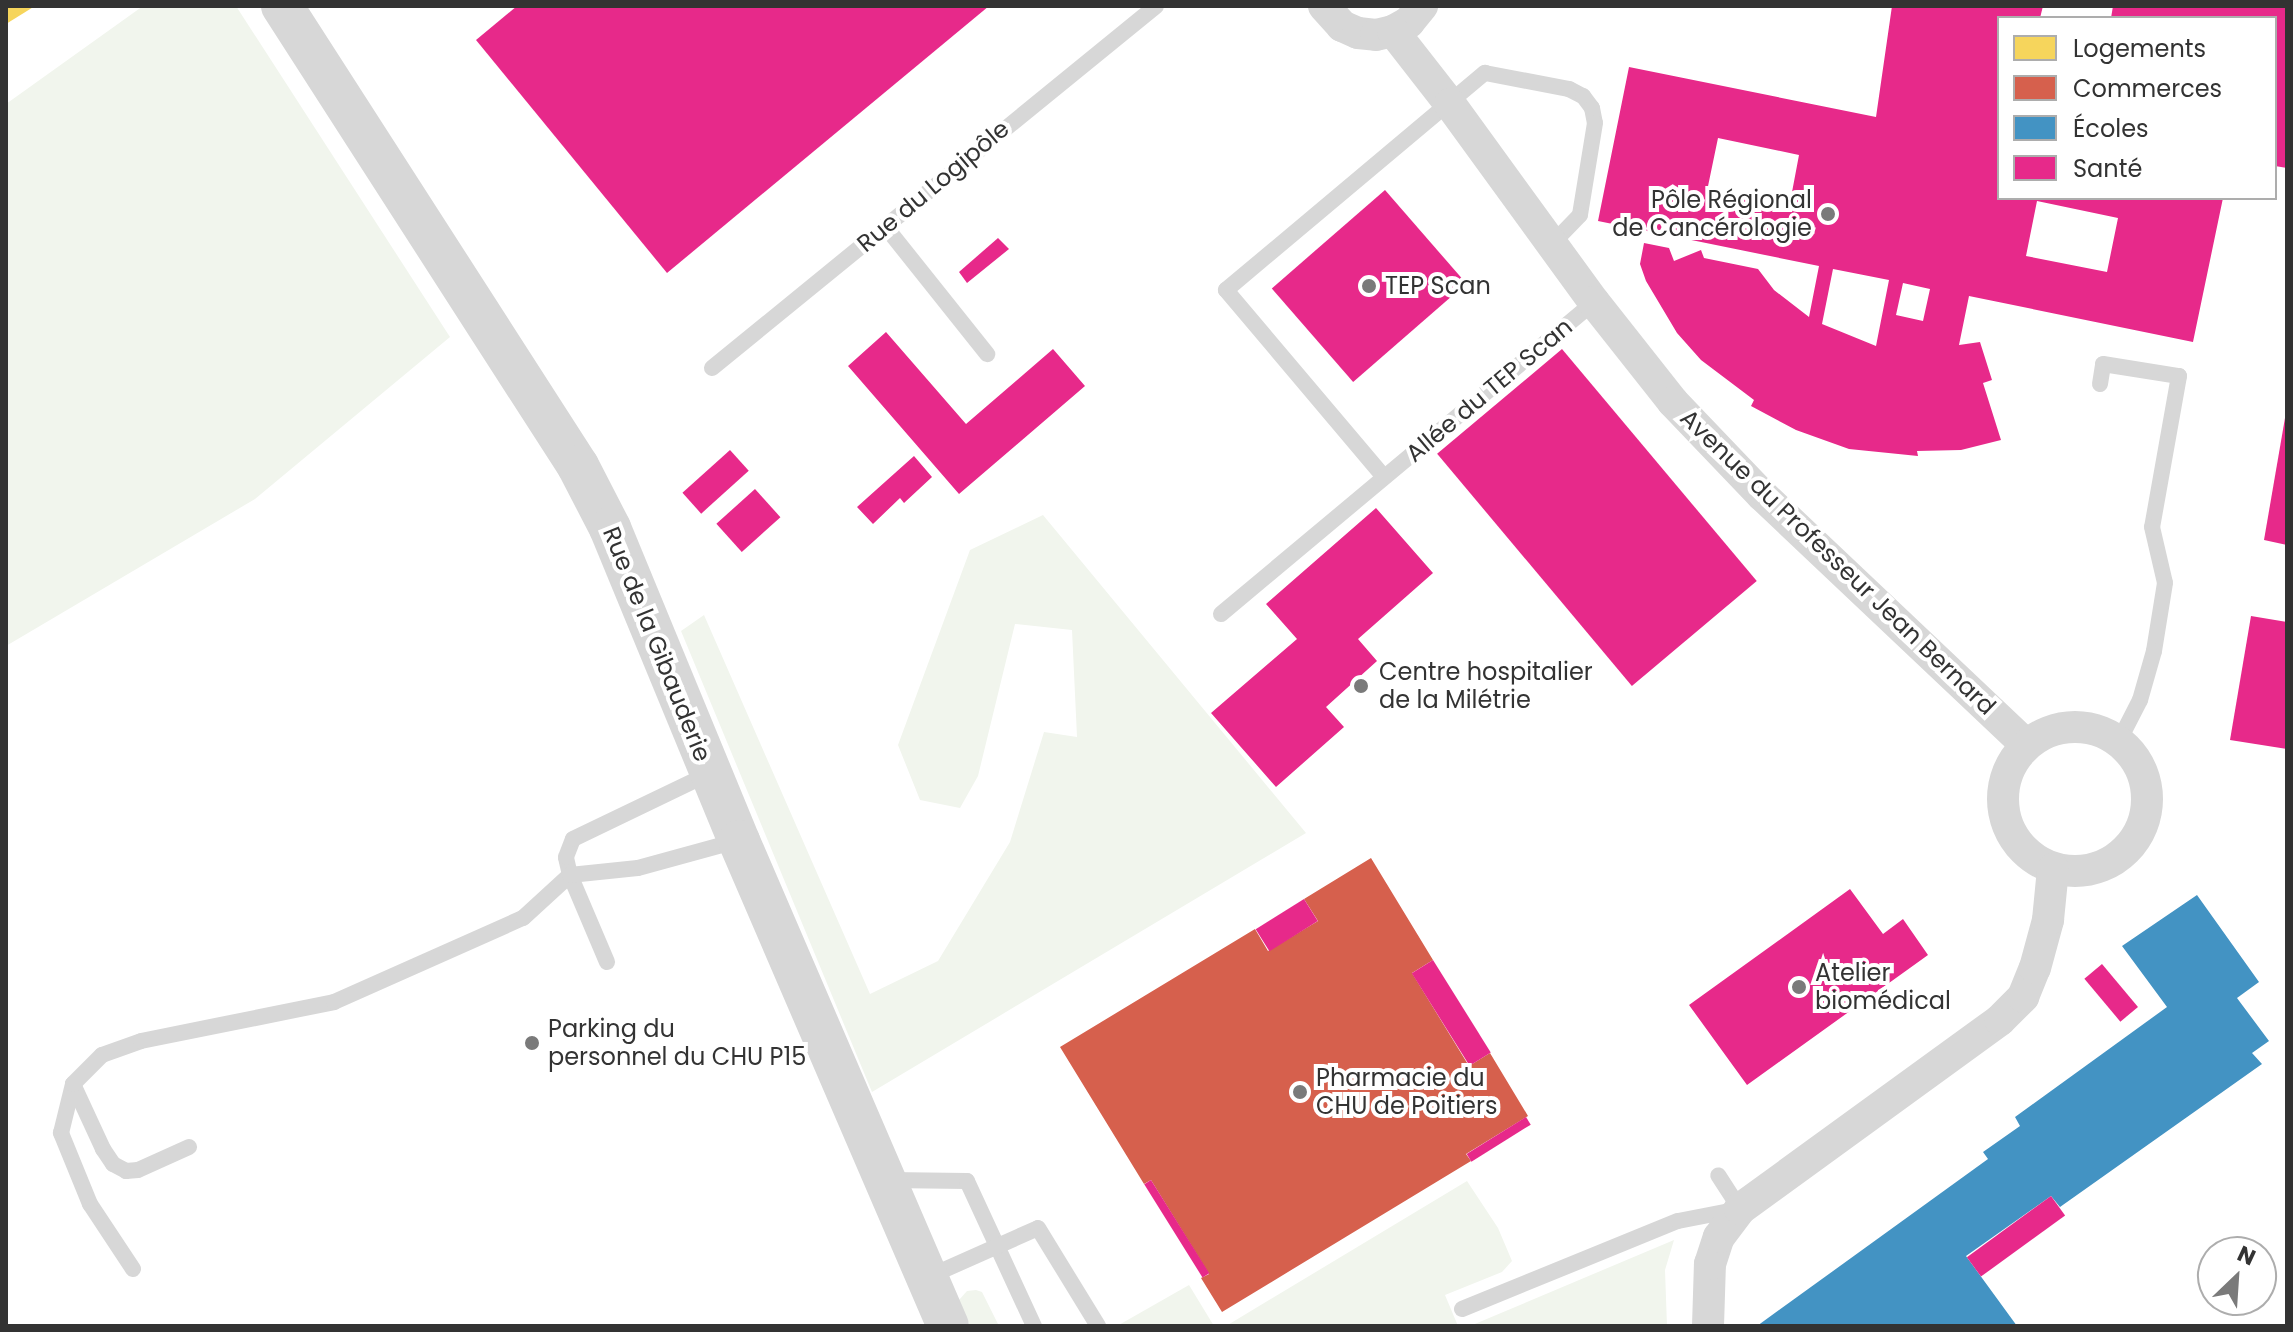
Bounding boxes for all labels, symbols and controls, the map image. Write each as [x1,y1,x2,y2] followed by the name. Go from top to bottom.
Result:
[1997,16,2277,200] legend
[2073,32,2206,65] text: Logements
[2073,72,2222,105] text: Commerces
[2073,112,2149,145] text: Écoles
[851,114,1015,258] street label: Rue du Logipôle
[2073,152,2142,185] text: Santé
[1612,186,1812,242] place label: Pôle Régional de Cancérologie
[1819,205,1837,223] marker: Pôle Régional de Cancérologie
[1385,272,1491,300] place label: TEP Scan
[1360,277,1378,295] marker: TEP Scan
[1400,312,1578,468] street label: Allée du TEP Scan
[1674,403,2002,721] street label: Avenue du Professeur Jean Bernard
[597,522,717,766] street label: Rue de la Gibauderie
[1379,658,1593,714] place label: Centre hospitalier de la Milétrie
[1350,675,1372,697] marker: Centre hospitalier de la Milétrie
[1815,959,1951,1015] place label: Atelier biomédical
[1790,978,1808,996] marker: Atelier biomédical
[548,1015,806,1071] place label: Parking du personnel du CHU P15
[523,1034,541,1052] marker: Parking du personnel du CHU P15
[1316,1064,1497,1120] place label: Pharmacie du CHU de Poitiers
[1291,1083,1309,1101] marker: Pharmacie du CHU de Poitiers
[2197,1236,2277,1316] north arrow
[2232,1238,2261,1273] text: N

